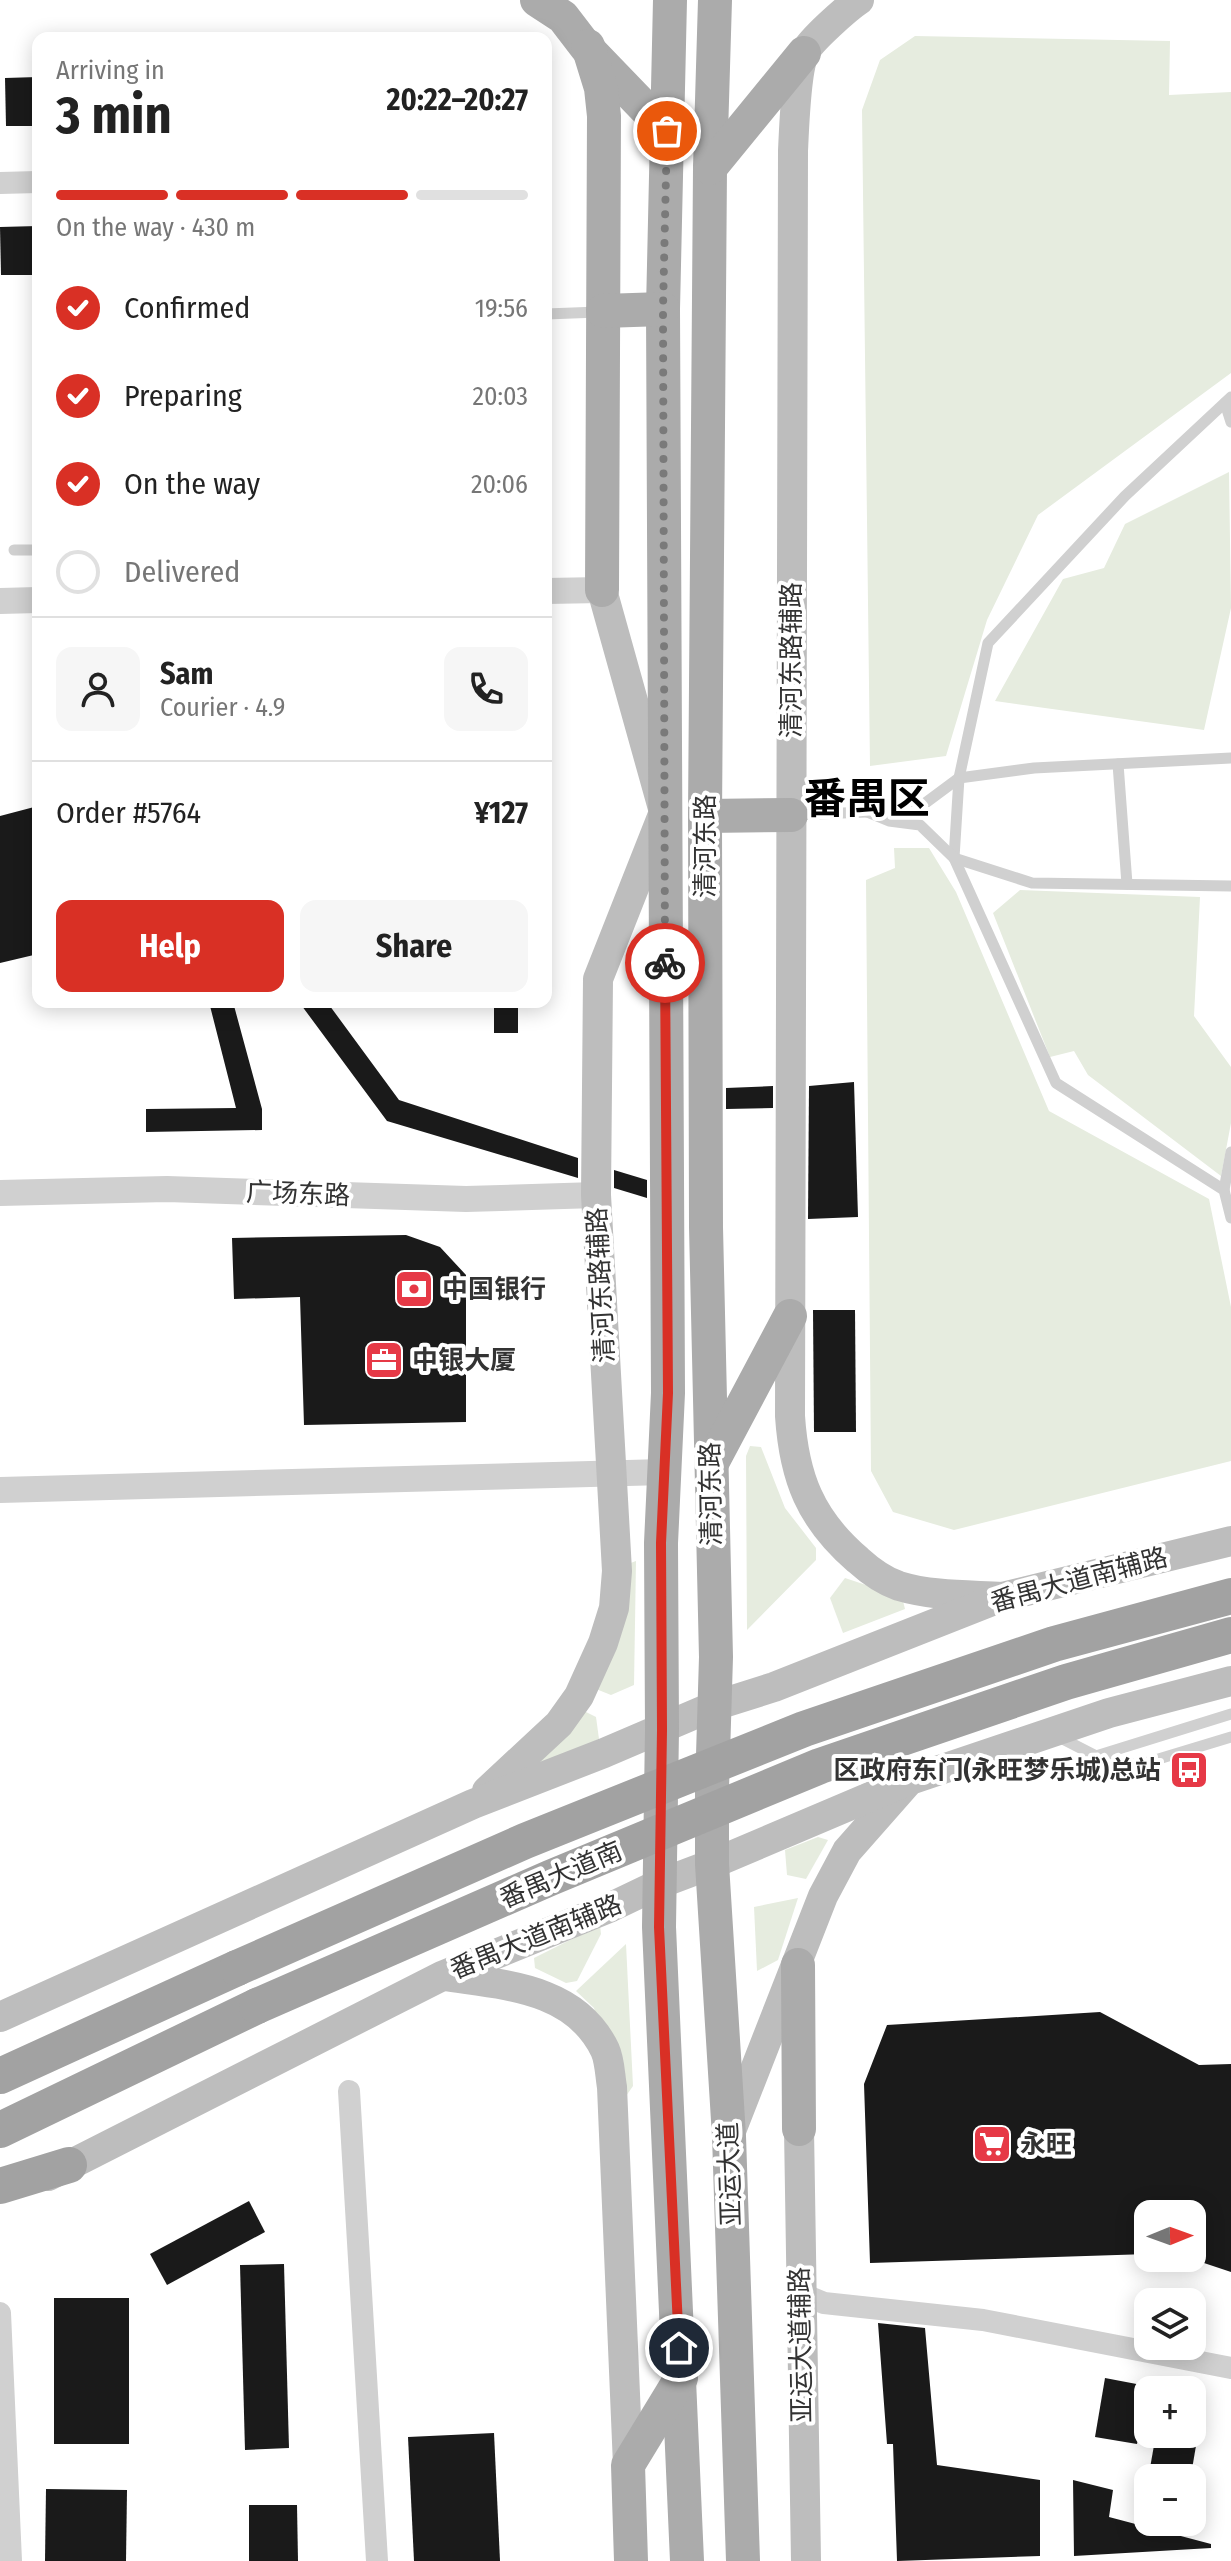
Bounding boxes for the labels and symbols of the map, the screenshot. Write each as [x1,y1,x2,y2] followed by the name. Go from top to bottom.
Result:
[633,97,701,165] pin
[776,582,807,738] street label: 清河东路辅路
[804,774,930,824] district label: 番禺区
[690,794,721,898] street label: 清河东路
[625,923,705,1003] courier
[245,1177,351,1211] street label: 广场东路
[581,1206,621,1364] street label: 清河东路辅路
[393,1268,435,1310] bank icon: 中国银行
[442,1274,546,1305] place label: 中国银行
[363,1339,405,1381] office icon: 中银大厦
[412,1345,516,1376] place label: 中银大厦
[695,1442,727,1546] street label: 清河东路
[987,1541,1171,1619] street label: 番禺大道南辅路
[1168,1749,1210,1791] bus stop icon: 区政府东门(永旺梦乐城)总站
[833,1755,1161,1786] place label: 区政府东门(永旺梦乐城)总站
[495,1835,627,1915] street label: 番禺大道南
[446,1889,626,1985] street label: 番禺大道南辅路
[713,2121,747,2227] street label: 亚运大道
[971,2123,1013,2165] supermarket icon: 永旺
[1020,2129,1072,2160] place label: 永旺
[1134,2200,1206,2272] north arrow
[784,2267,818,2423] street label: 亚运大道辅路
[645,2314,713,2382] pin

